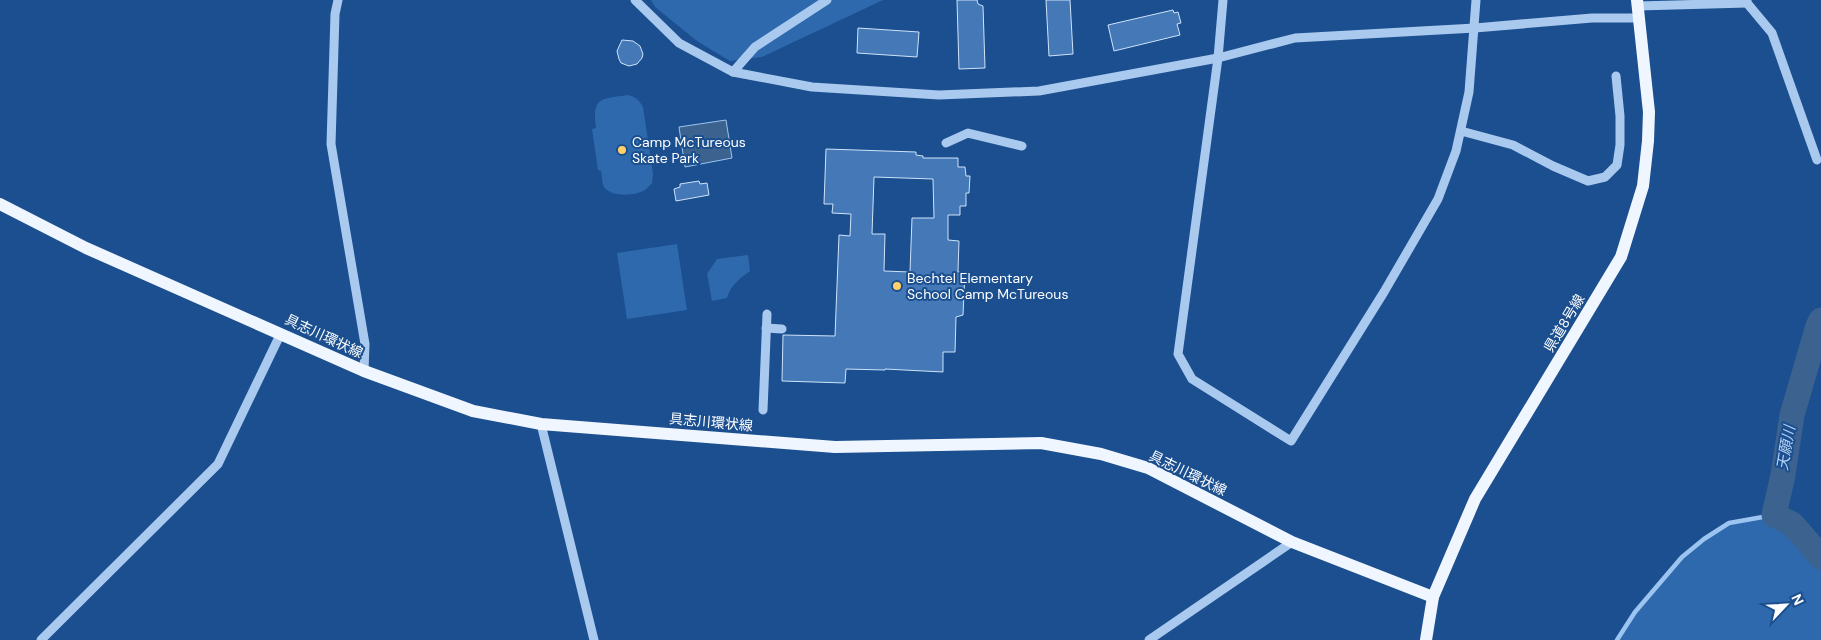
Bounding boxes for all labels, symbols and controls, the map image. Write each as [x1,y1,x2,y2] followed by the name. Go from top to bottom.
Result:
[632,133,746,167] place label: Camp McTureous Skate Park
[616,144,628,156] marker: Camp McTureous Skate Park
[907,269,1068,303] place label: Bechtel Elementary School Camp McTureous
[891,280,903,292] marker: Bechtel Elementary School Camp McTureous
[1540,291,1588,355] street label: 県道8号線
[282,310,366,362] street label: 具志川環状線
[668,409,754,435] street label: 具志川環状線
[1772,422,1800,472] water label: 天願川
[1146,446,1230,500] street label: 具志川環状線
[1761,580,1811,630] north arrow
[1787,591,1808,608] text: N

